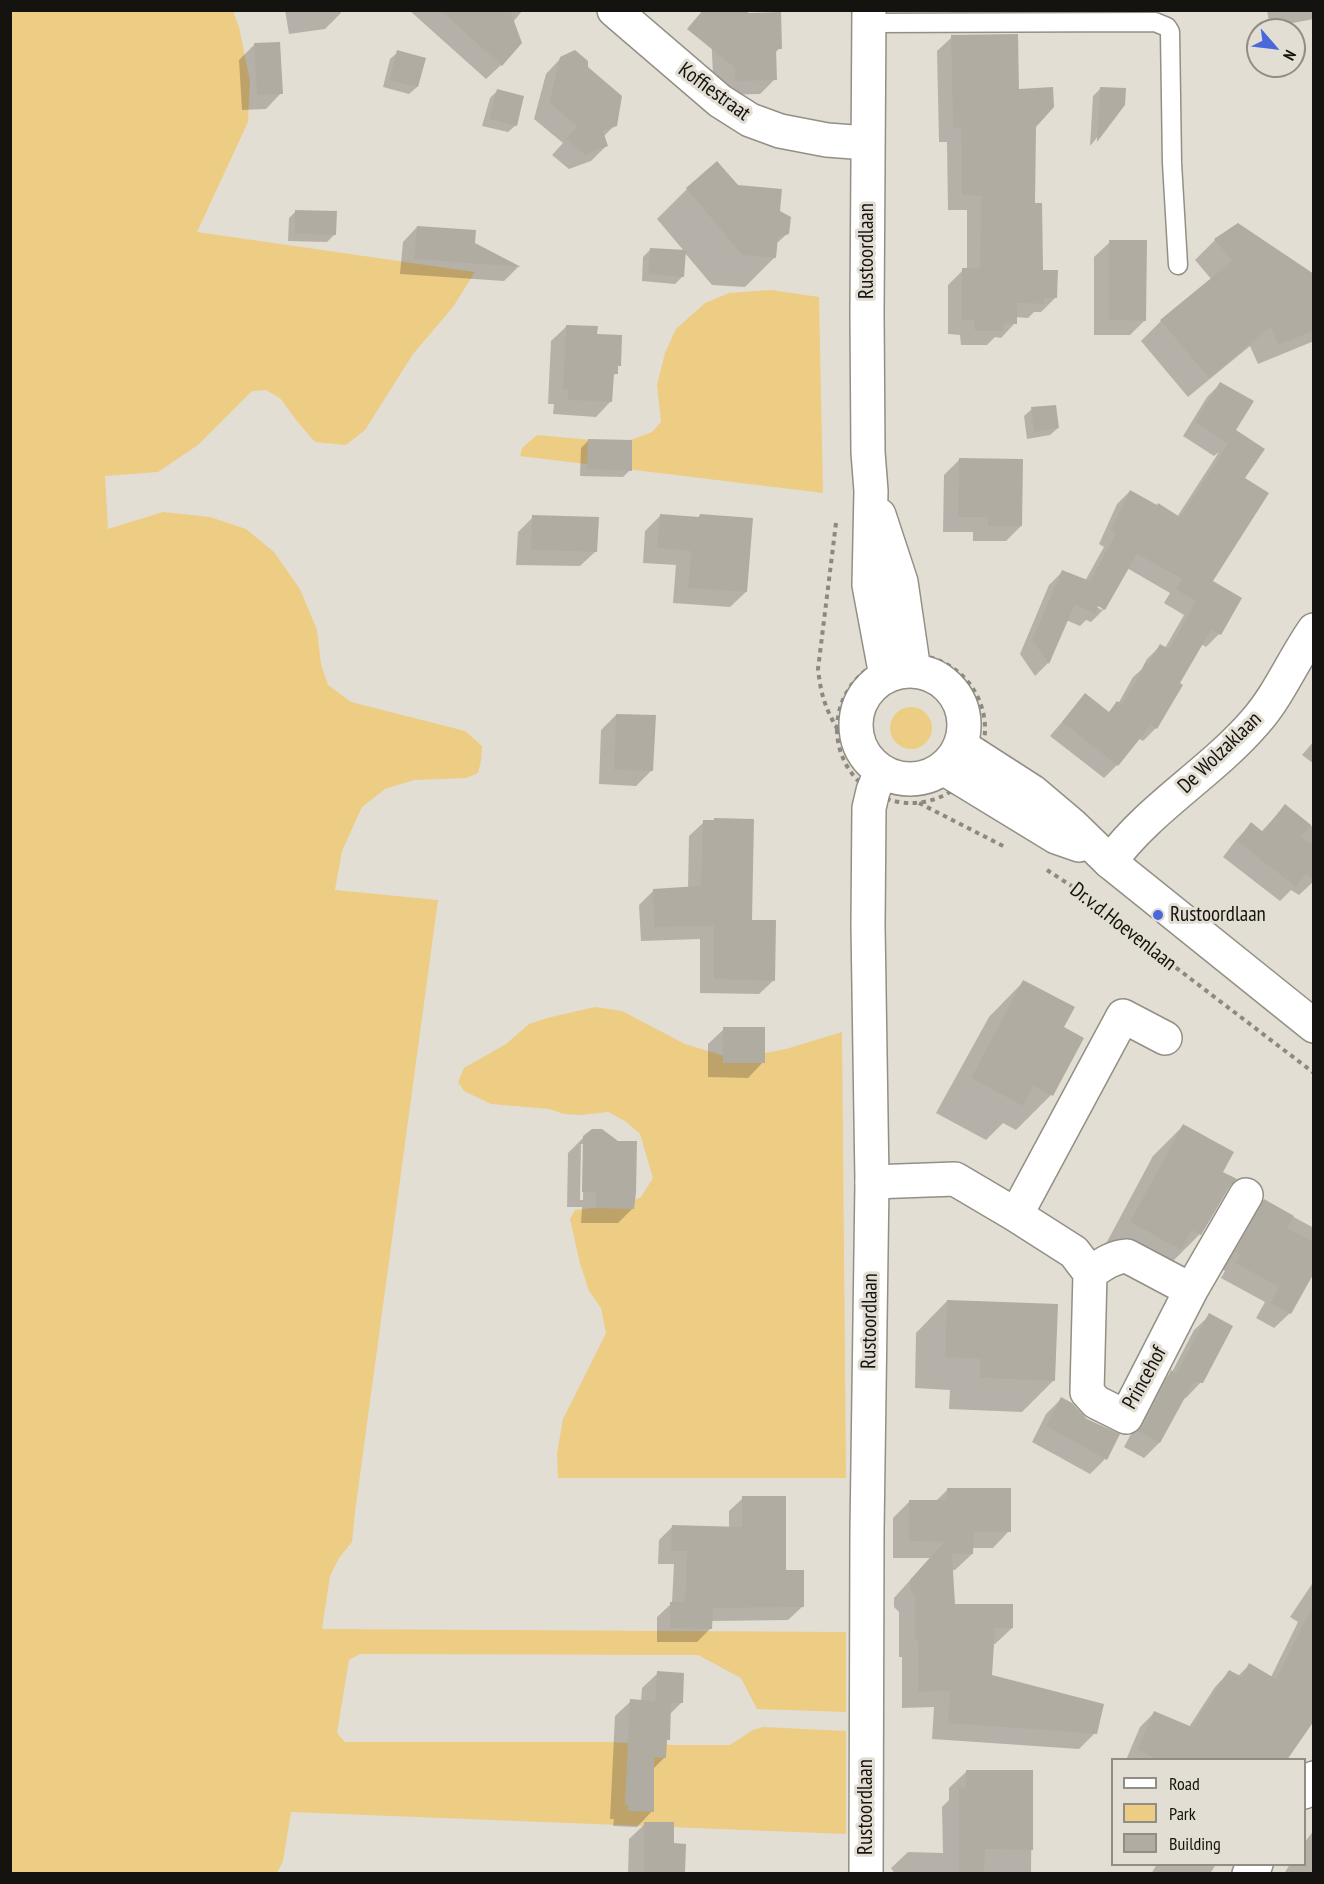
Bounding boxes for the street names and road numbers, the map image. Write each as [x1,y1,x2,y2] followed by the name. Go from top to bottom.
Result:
[673,57,755,127] street label: Koffiestraat
[854,203,880,299] street label: Rustoordlaan
[1173,707,1267,799] street label: De Wolzaklaan
[1065,878,1181,976] street label: Dr.v.d.Hoevenlaan
[857,1273,883,1369] street label: Rustoordlaan
[1118,1342,1172,1414] street label: Princehof
[853,1759,879,1855] street label: Rustoordlaan

